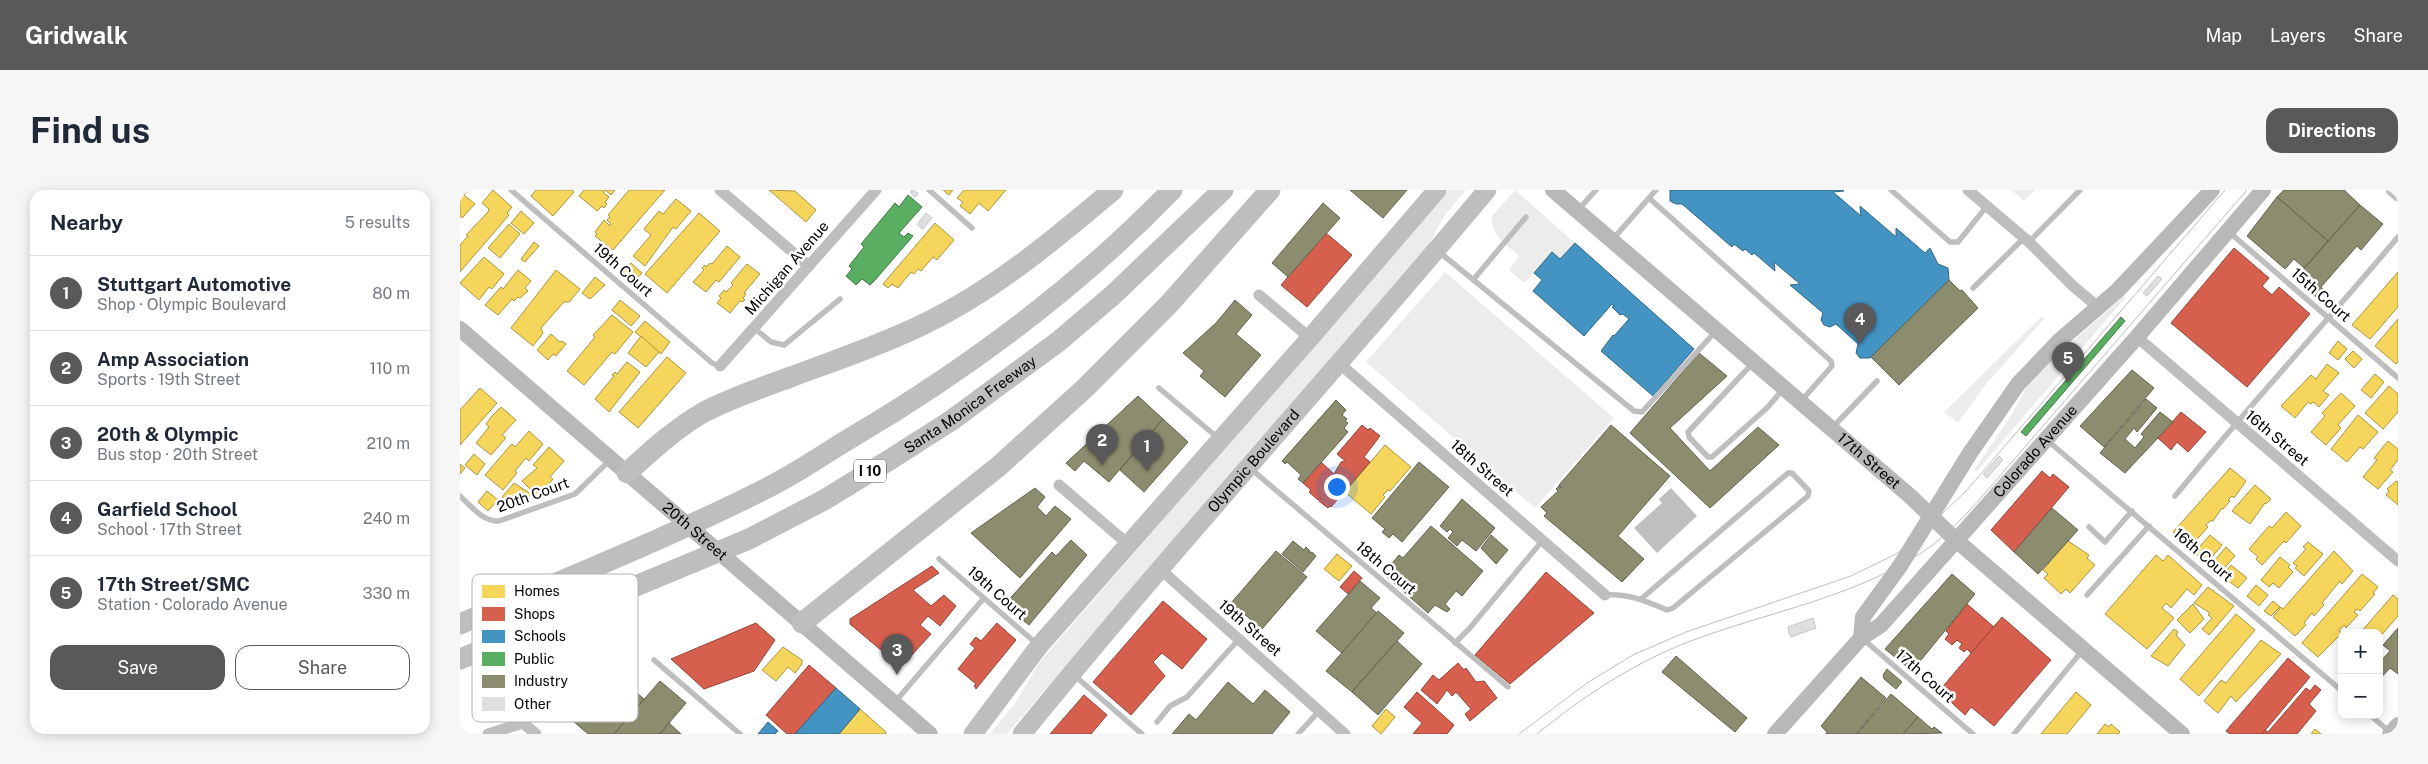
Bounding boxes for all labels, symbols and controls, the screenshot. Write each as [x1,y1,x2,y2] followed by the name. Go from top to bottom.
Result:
[25,21,128,49] text: Gridwalk
[2206,25,2242,46] text: Map
[2270,25,2326,46] text: Layers
[2354,25,2403,46] text: Share
[2266,108,2398,153] button: Directions
[30,110,150,151] text: Find us
[50,210,123,235] text: Nearby
[345,213,410,232] text: 5 results
[741,217,832,318] street label: Michigan Avenue
[590,239,656,300] street label: 19th Court
[2288,264,2355,325] street label: 15th Court
[97,273,291,295] text: Stuttgart Automotive
[63,284,69,303] text: 1
[372,284,410,303] text: 80 m
[97,295,286,314] text: Shop · Olympic Boulevard
[1844,303,1876,344] pin: 4
[2052,342,2084,383] pin: 5
[97,348,249,370] text: Amp Association
[901,352,1039,456] street label: Santa Monica Freeway
[61,359,71,378] text: 2
[369,359,410,378] text: 110 m
[97,370,240,389] text: Sports · 19th Street
[1989,401,2080,501] street label: Colorado Avenue
[1204,406,1303,516] street label: Olympic Boulevard
[2242,406,2313,469] street label: 16th Street
[97,423,239,445] text: 20th & Olympic
[1086,424,1118,465] pin: 2
[1834,429,1904,492] street label: 17th Street
[1131,430,1163,471] pin: 1
[61,434,71,453] text: 3
[366,434,410,453] text: 210 m
[1447,436,1517,500] street label: 18th Street
[97,445,258,464] text: Bus stop · 20th Street
[854,460,886,482] road number: I 10
[495,474,571,515] street label: 20th Court
[1324,474,1350,500] your location
[97,498,238,520] text: Garfield School
[659,498,731,564] street label: 20th Street
[61,509,71,528] text: 4
[363,509,410,528] text: 240 m
[97,520,242,539] text: School · 17th Street
[2170,524,2236,585] street label: 16th Court
[1353,538,1420,598] street label: 18th Court
[964,562,1030,623] street label: 19th Court
[97,573,250,595] text: 17th Street/SMC
[472,574,638,722] legend
[514,583,560,599] text: Homes
[61,584,71,603] text: 5
[363,584,410,603] text: 330 m
[97,595,288,614] text: Station · Colorado Avenue
[1216,596,1285,660] street label: 19th Street
[514,606,555,622] text: Shops
[514,628,566,644] text: Schools
[2338,629,2383,719] map controls
[2338,629,2383,674] button: +
[881,634,913,675] pin: 3
[50,645,225,690] button: Save
[235,645,410,690] button: Share
[1892,645,1958,706] street label: 17th Court
[514,651,555,667] text: Public
[514,673,569,689] text: Industry
[2338,674,2383,719] button: −
[514,696,551,712] text: Other

